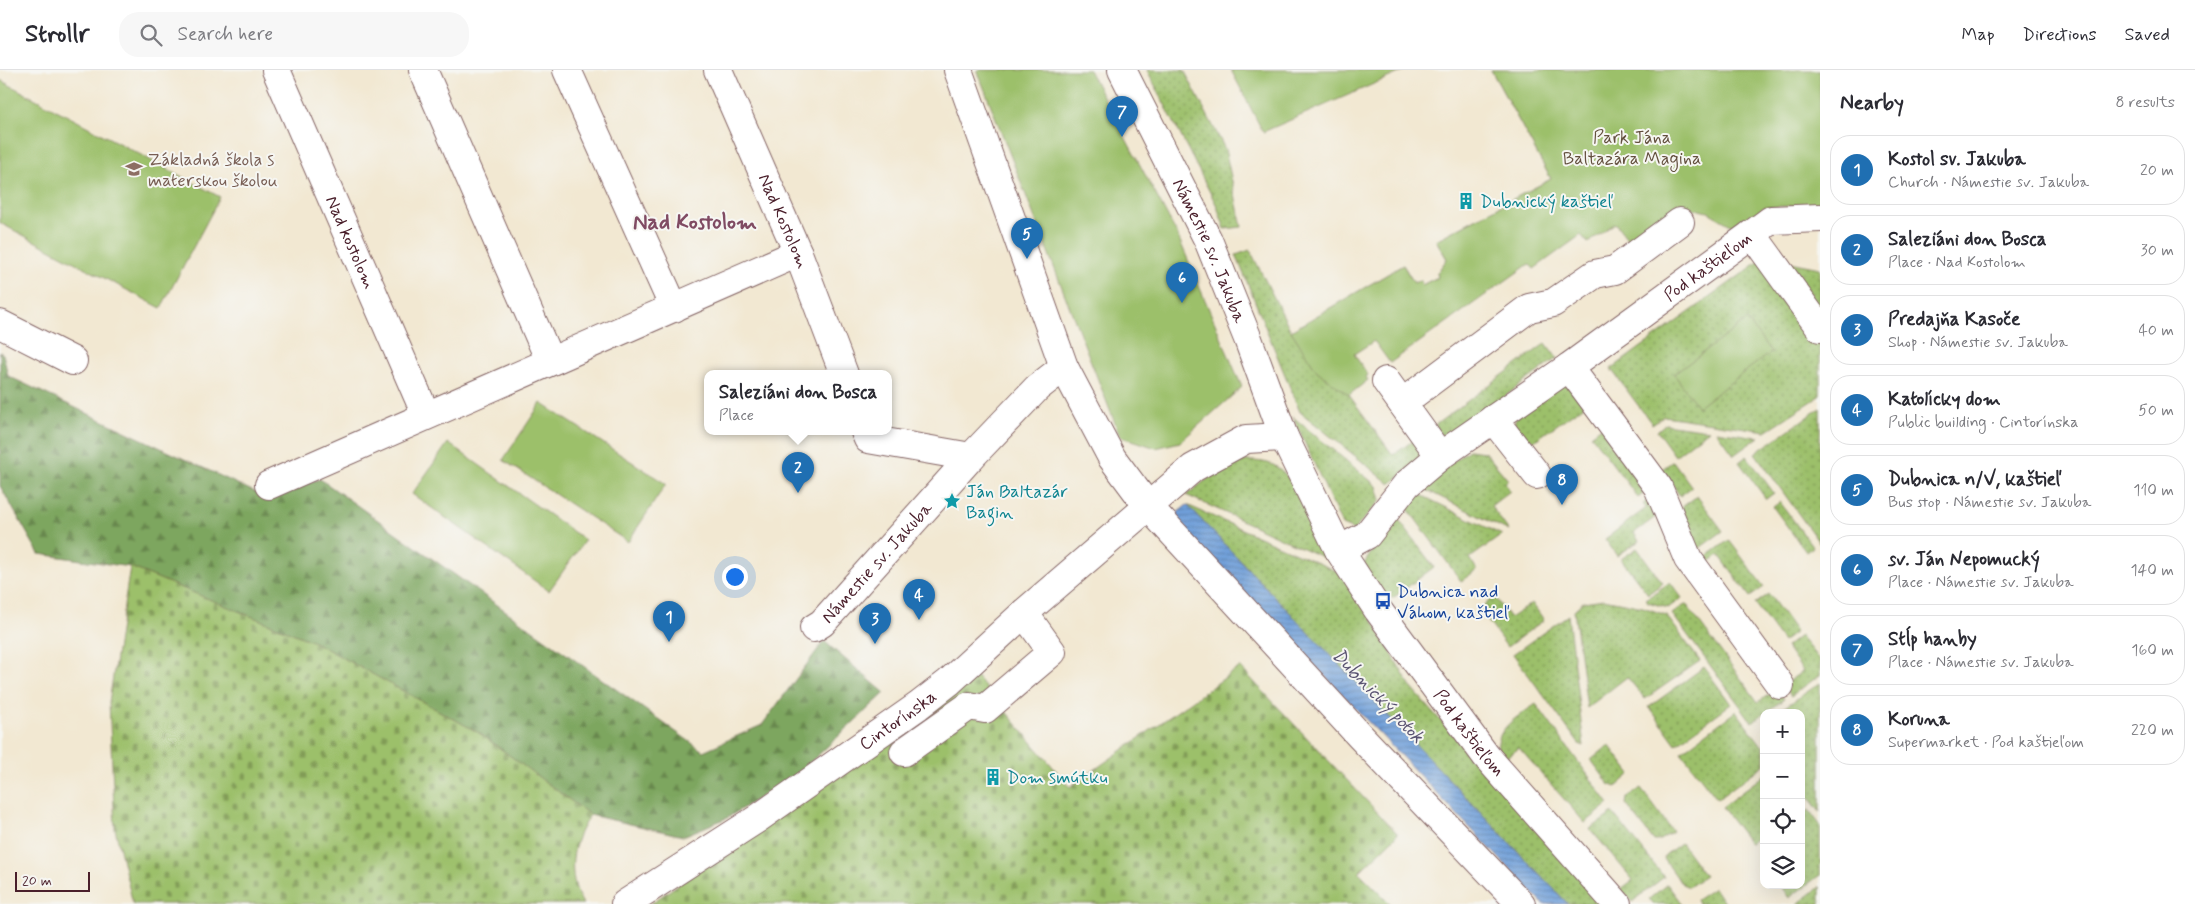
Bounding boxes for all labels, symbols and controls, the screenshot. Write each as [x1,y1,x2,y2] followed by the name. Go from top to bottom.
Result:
[119,12,469,57] search box
[25,19,89,50] text: Strollr
[137,21,165,49] icon: search
[177,22,273,47] text: Search here
[1962,23,1995,47] text: Map
[2023,23,2097,47] text: Directions
[2125,23,2170,47] text: Saved
[1840,89,1904,117] text: Nearby
[2115,92,2175,113] text: 8 results
[1106,96,1138,137] pin: 7
[1563,126,1701,172] park label: Park Jána Baltazára Magina
[1888,147,2026,172] text: Kostol sv. Jakuba
[148,148,278,193] place label: Základná škola s materskou školou
[124,159,144,179] school or university icon: Základná škola s materskou školou
[1853,160,1861,181] text: 1
[2140,160,2174,181] text: 20 m
[752,170,814,273] street label: Nad Kostolom
[1888,172,2089,193] text: Church · Námestie sv. Jakuba
[1166,175,1251,327] street label: Námestie sv. Jakuba
[1480,190,1614,214] place label: Dubnický kaštieľ
[1456,191,1476,211] building icon: Dubnický kaštieľ
[319,192,381,293] street label: Nad kostolom
[633,209,757,237] district label: Nad Kostolom
[1011,218,1043,259] pin: 5
[1659,227,1757,307] street label: Pod kaštieľom
[1888,227,2047,252] text: Saleziáni don Bosca
[1853,240,1861,261] text: 2
[2141,240,2174,261] text: 30 m
[1888,252,2026,273] text: Place · Nad Kostolom
[1166,262,1198,303] pin: 6
[1888,307,2020,332] text: Predajňa Kasoče
[1853,320,1861,341] text: 3
[2138,320,2174,341] text: 40 m
[1888,332,2068,353] text: Shop · Námestie sv. Jakuba
[704,370,892,435] popup
[719,380,877,405] text: Saleziáni don Bosca
[1888,387,2001,412] text: Katolícky dom
[1852,400,1862,421] text: 4
[2138,400,2174,421] text: 50 m
[719,405,754,426] text: Place
[1888,412,2079,433] text: Public building · Cintorínska
[782,452,814,493] pin: 2
[1546,464,1578,505] pin: 8
[1888,467,2062,492] text: Dubnica n/V, kaštieľ
[966,480,1068,527] place label: Ján Baltazár Bagin
[1852,480,1862,501] text: 5
[2133,480,2174,501] text: 110 m
[942,491,962,511] place icon: Ján Baltazár Bagin
[1888,492,2091,513] text: Bus stop · Námestie sv. Jakuba
[816,497,938,629] street label: Námestie sv. Jakuba
[1888,547,2040,572] text: sv. Ján Nepomucký
[1853,560,1861,581] text: 6
[2130,560,2174,581] text: 140 m
[722,564,748,590] your location
[1888,572,2074,593] text: Place · Námestie sv. Jakuba
[903,579,935,620] pin: 4
[1397,580,1510,625] place label: Dubnica nad Váhom, kaštieľ
[1373,591,1393,611] bus stop icon: Dubnica nad Váhom, kaštieľ
[653,601,685,642] pin: 1
[859,603,891,644] pin: 3
[1888,627,1977,652] text: Stĺp hanby
[1852,640,1862,661] text: 7
[2131,640,2174,661] text: 160 m
[1326,643,1430,749] water label: Dubnický potok
[1888,652,2074,673] text: Place · Námestie sv. Jakuba
[855,685,942,757] street label: Cintorínska
[1428,685,1510,782] street label: Pod kaštieľom
[1888,707,1950,732] text: Koruna
[1760,709,1805,889] map controls
[1760,709,1805,754] button: +
[1852,720,1862,741] text: 8
[2131,720,2174,741] text: 220 m
[1888,732,2084,753] text: Supermarket · Pod kaštieľom
[1760,754,1805,799] button: −
[1007,766,1108,790] place label: Dom smútku
[983,767,1003,787] building icon: Dom smútku
[1760,799,1805,844] button: locate
[1760,844,1805,889] button: layers
[15,869,90,892] scale bar
[22,872,52,890] text: 20 m

